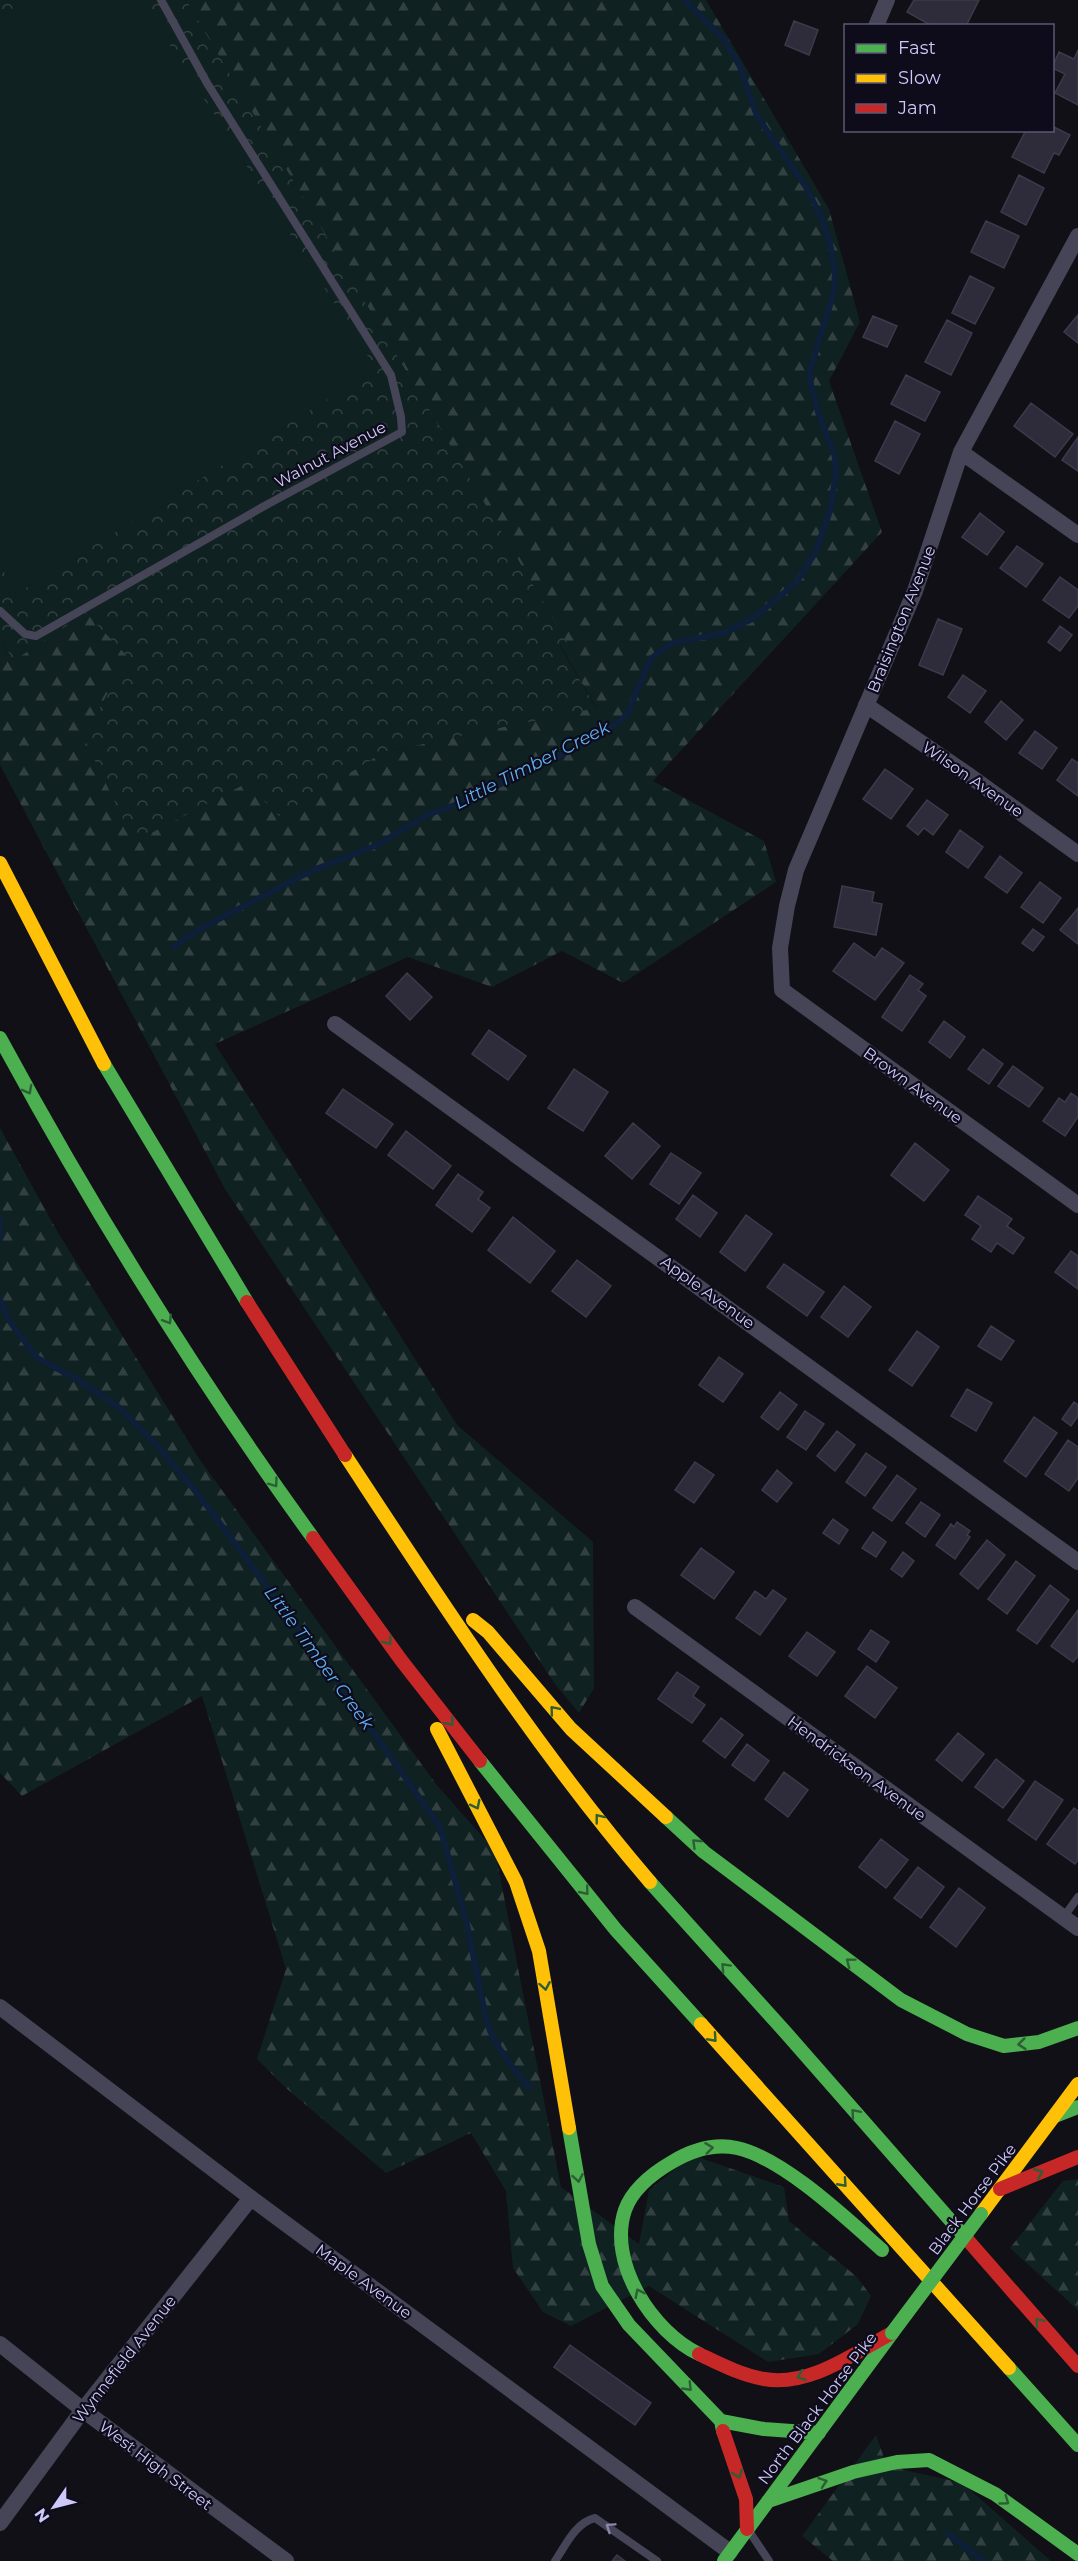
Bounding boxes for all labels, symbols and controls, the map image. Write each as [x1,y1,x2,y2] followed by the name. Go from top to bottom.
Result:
[844,24,1054,132] legend
[898,37,936,59] text: Fast
[898,67,941,89] text: Slow
[897,97,937,119] text: Jam
[271,417,389,492] street label: Walnut Avenue
[863,543,940,696] street label: Braisington Avenue
[450,716,615,814] water label: Little Timber Creek
[918,737,1027,821] street label: Wilson Avenue
[860,1043,966,1128] street label: Brown Avenue
[21,1083,32,1094] one-way arrow
[657,1252,758,1333] street label: Apple Avenue
[160,1314,172,1324] one-way arrow
[267,1477,278,1488] one-way arrow
[260,1582,379,1735] water label: Little Timber Creek
[381,1635,392,1646] one-way arrow
[550,1706,561,1717] one-way arrow
[784,1712,930,1825] street label: Hendrickson Avenue
[443,1716,454,1727] one-way arrow
[469,1799,480,1809] one-way arrow
[596,1814,607,1825] one-way arrow
[692,1839,702,1850] one-way arrow
[577,1884,588,1895] one-way arrow
[846,1958,857,1969] one-way arrow
[721,1964,732,1974] one-way arrow
[538,1981,551,1991] one-way arrow
[706,2031,717,2042] one-way arrow
[1018,2037,1027,2050] one-way arrow
[851,2109,862,2120] one-way arrow
[924,2140,1020,2259] street label: Black Horse Pike
[704,2142,713,2154] one-way arrow
[1033,2168,1044,2180] one-way arrow
[571,2173,584,2183] one-way arrow
[836,2176,847,2187] one-way arrow
[312,2240,415,2323] street label: Maple Avenue
[635,2289,646,2299] one-way arrow
[69,2292,180,2427] street label: Wynnefield Avenue
[1035,2318,1046,2329] one-way arrow
[754,2329,881,2488] street label: North Black Horse Pike
[797,2368,807,2381] one-way arrow
[681,2379,692,2390] one-way arrow
[95,2417,216,2514] street label: West High Street
[730,2468,743,2479] one-way arrow
[24,2477,84,2537] north arrow
[817,2477,828,2490] one-way arrow
[998,2494,1009,2505] one-way arrow
[31,2505,54,2526] text: N
[605,2523,616,2534] one-way arrow

